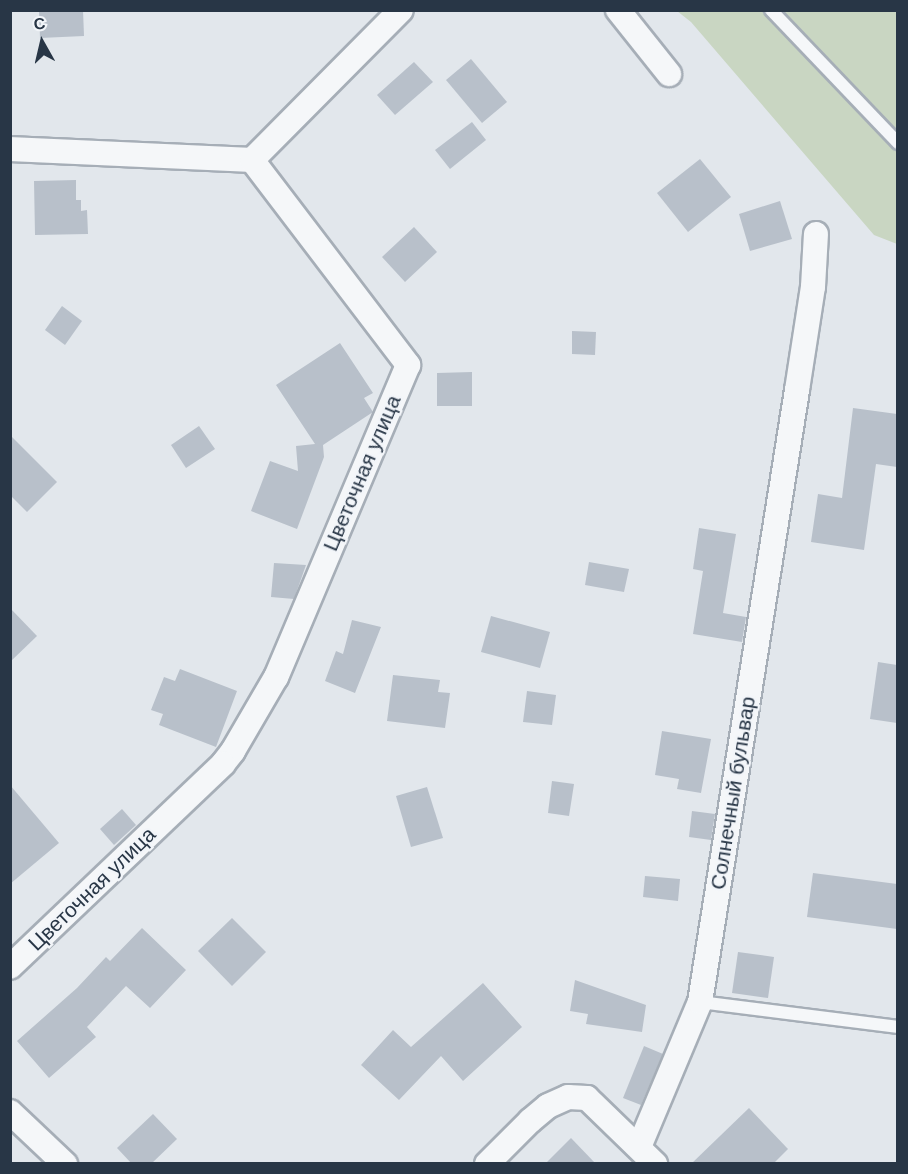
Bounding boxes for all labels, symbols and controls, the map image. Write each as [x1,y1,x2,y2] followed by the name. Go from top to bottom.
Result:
[12,12,72,72] north arrow
[32,12,47,35] text: С
[318,391,406,555] street label: Цветочная улица
[705,695,761,891] street label: Солнечный бульвар
[23,822,161,956] street label: Цветочная улица

